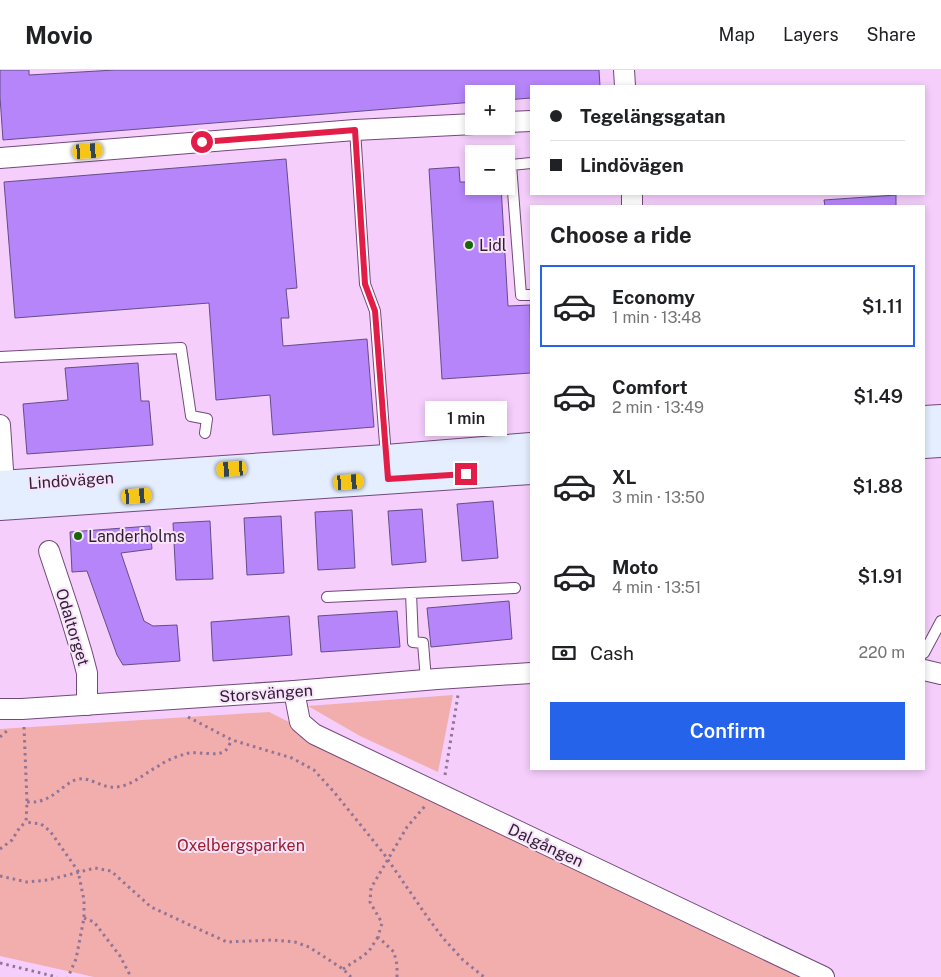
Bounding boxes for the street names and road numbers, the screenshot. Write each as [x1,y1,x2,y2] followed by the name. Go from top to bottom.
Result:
[28,468,114,493] street label: Lindövägen
[52,586,93,668] street label: Odaltorget
[219,681,313,706] street label: Storsvängen
[505,820,586,871] street label: Dalgången

